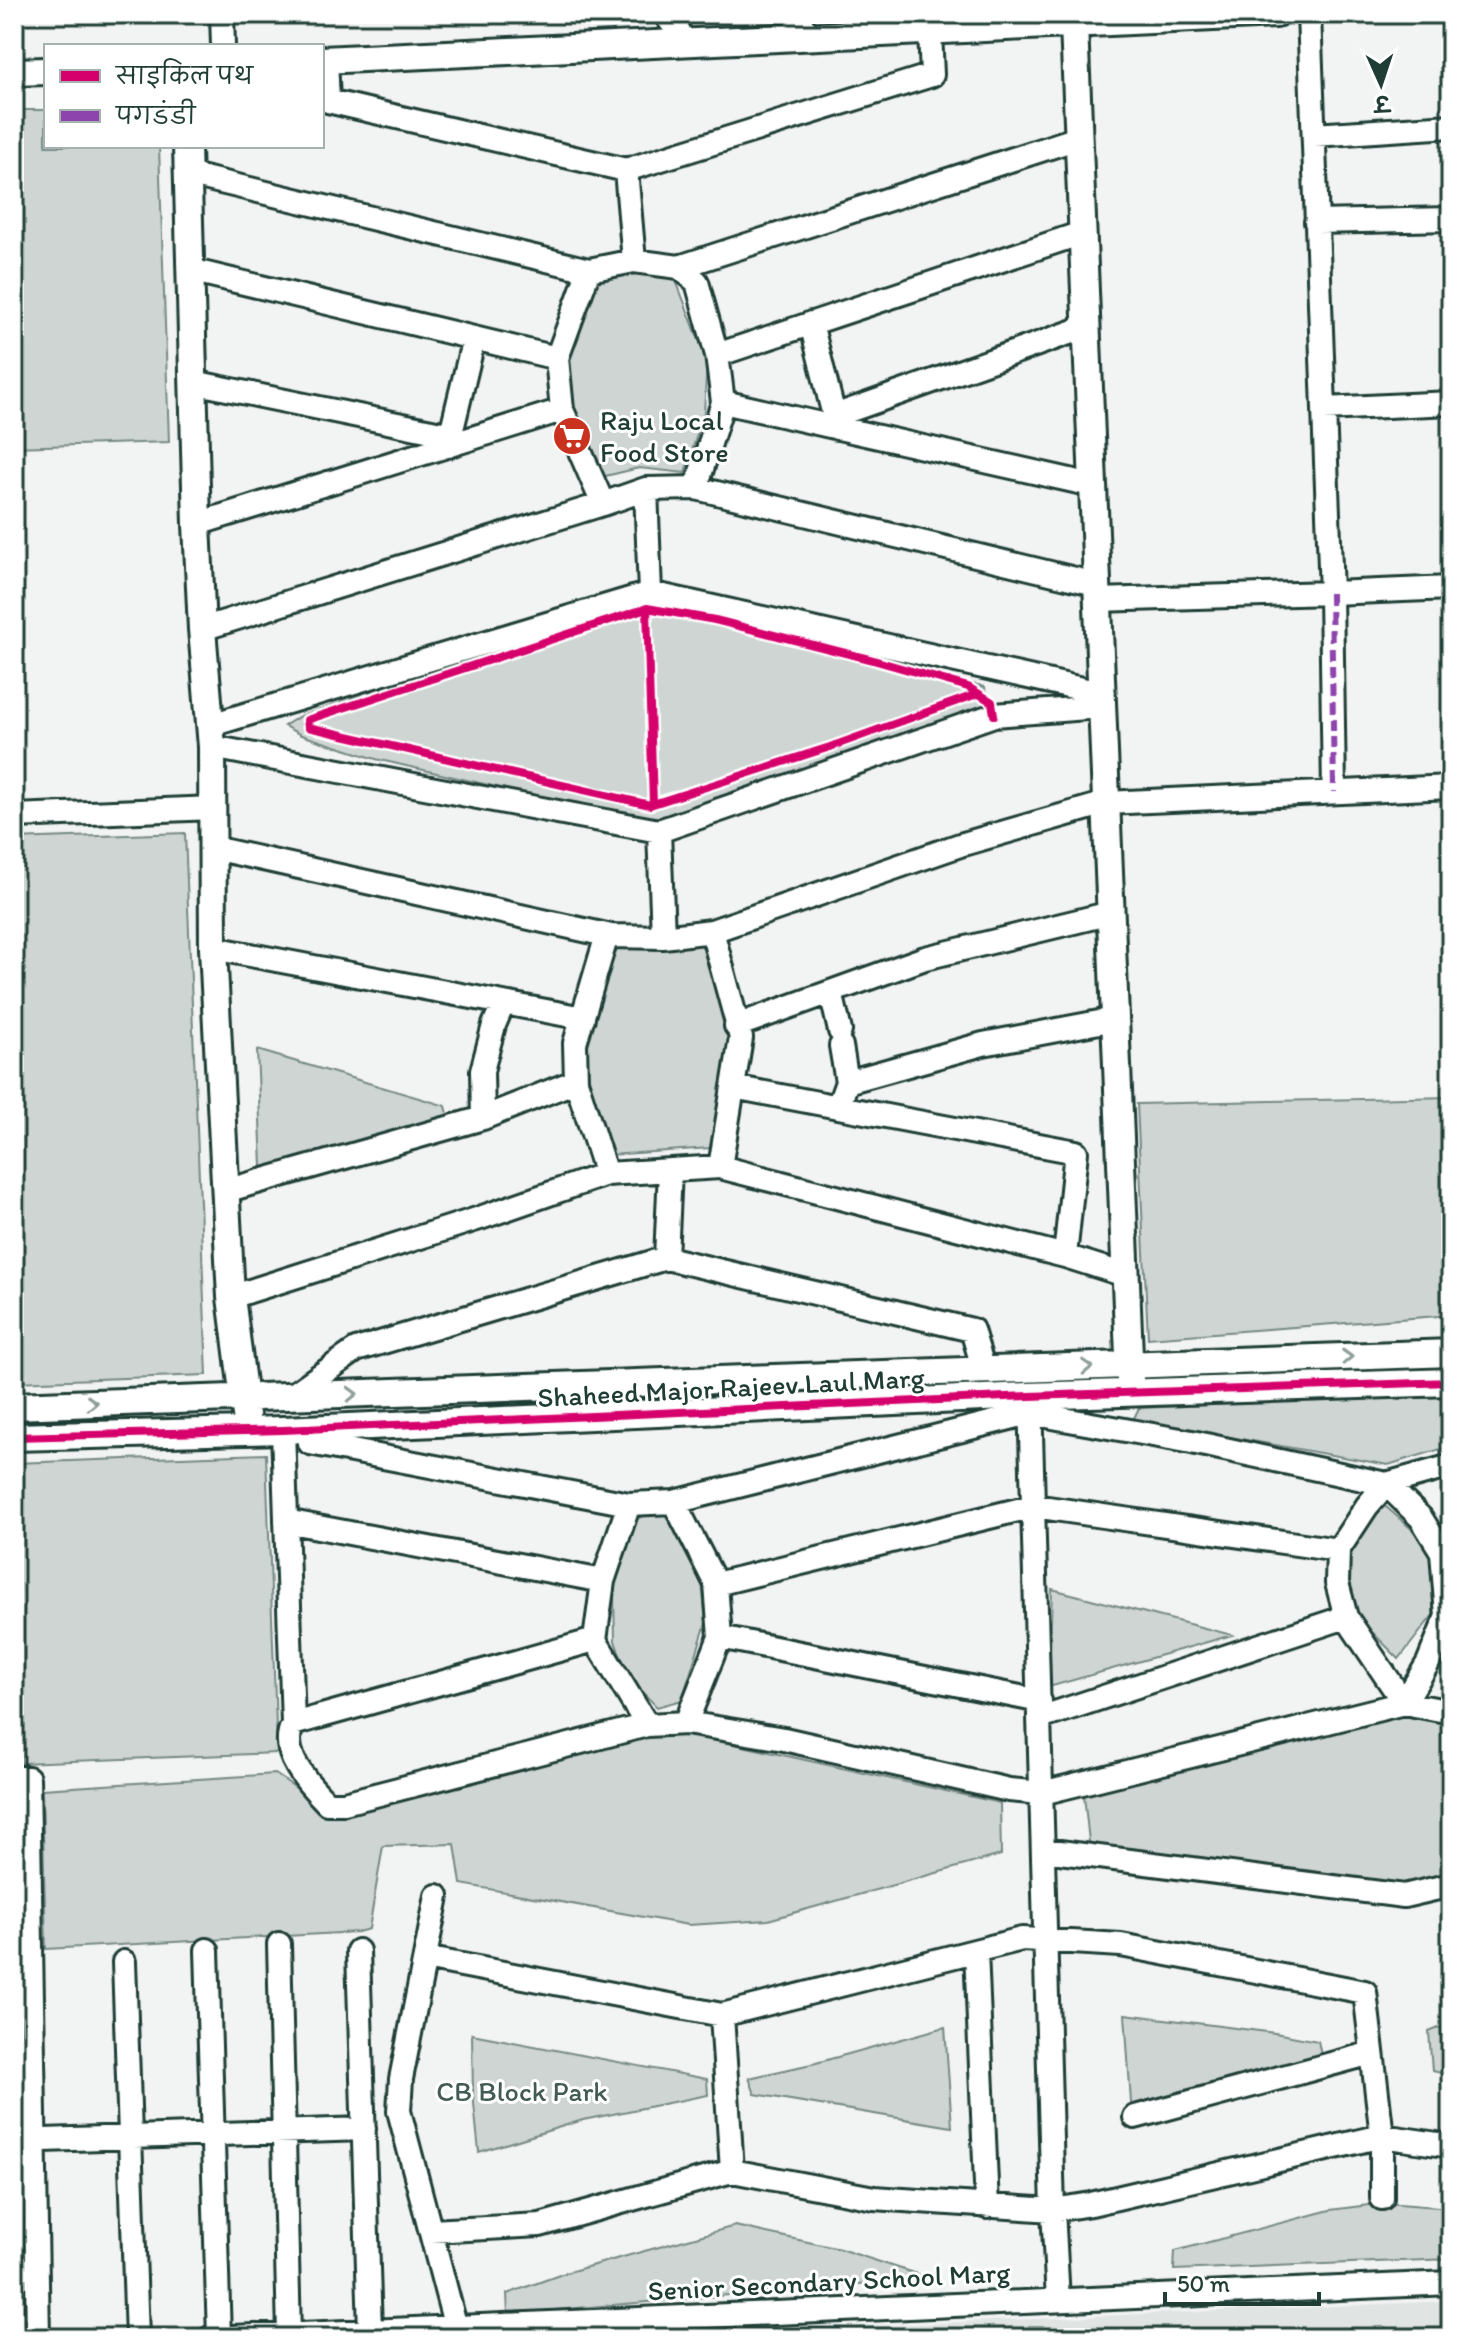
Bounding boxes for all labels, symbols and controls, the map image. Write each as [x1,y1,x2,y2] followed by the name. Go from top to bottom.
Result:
[44,44,324,148] legend
[1341,44,1421,124] north arrow
[114,58,255,90] text: साइकिल पथ
[1372,90,1392,117] text: उ
[114,98,197,130] text: पगडंडी
[600,403,729,469] place label: Raju Local Food Store
[551,415,593,457] supermarket icon: Raju Local Food Store
[1341,1349,1354,1366] one-way arrow
[1081,1359,1094,1376] one-way arrow
[537,1360,926,1414] street label: Shaheed Major Rajeev Laul Marg
[346,1385,359,1402] one-way arrow
[86,1395,99,1412] one-way arrow
[436,2074,608,2108] park label: CB Block Park
[647,2254,1012,2307] street label: Senior Secondary School Marg
[1165,2256,1319,2306] scale bar
[1177,2269,1230,2298] text: 50 m

